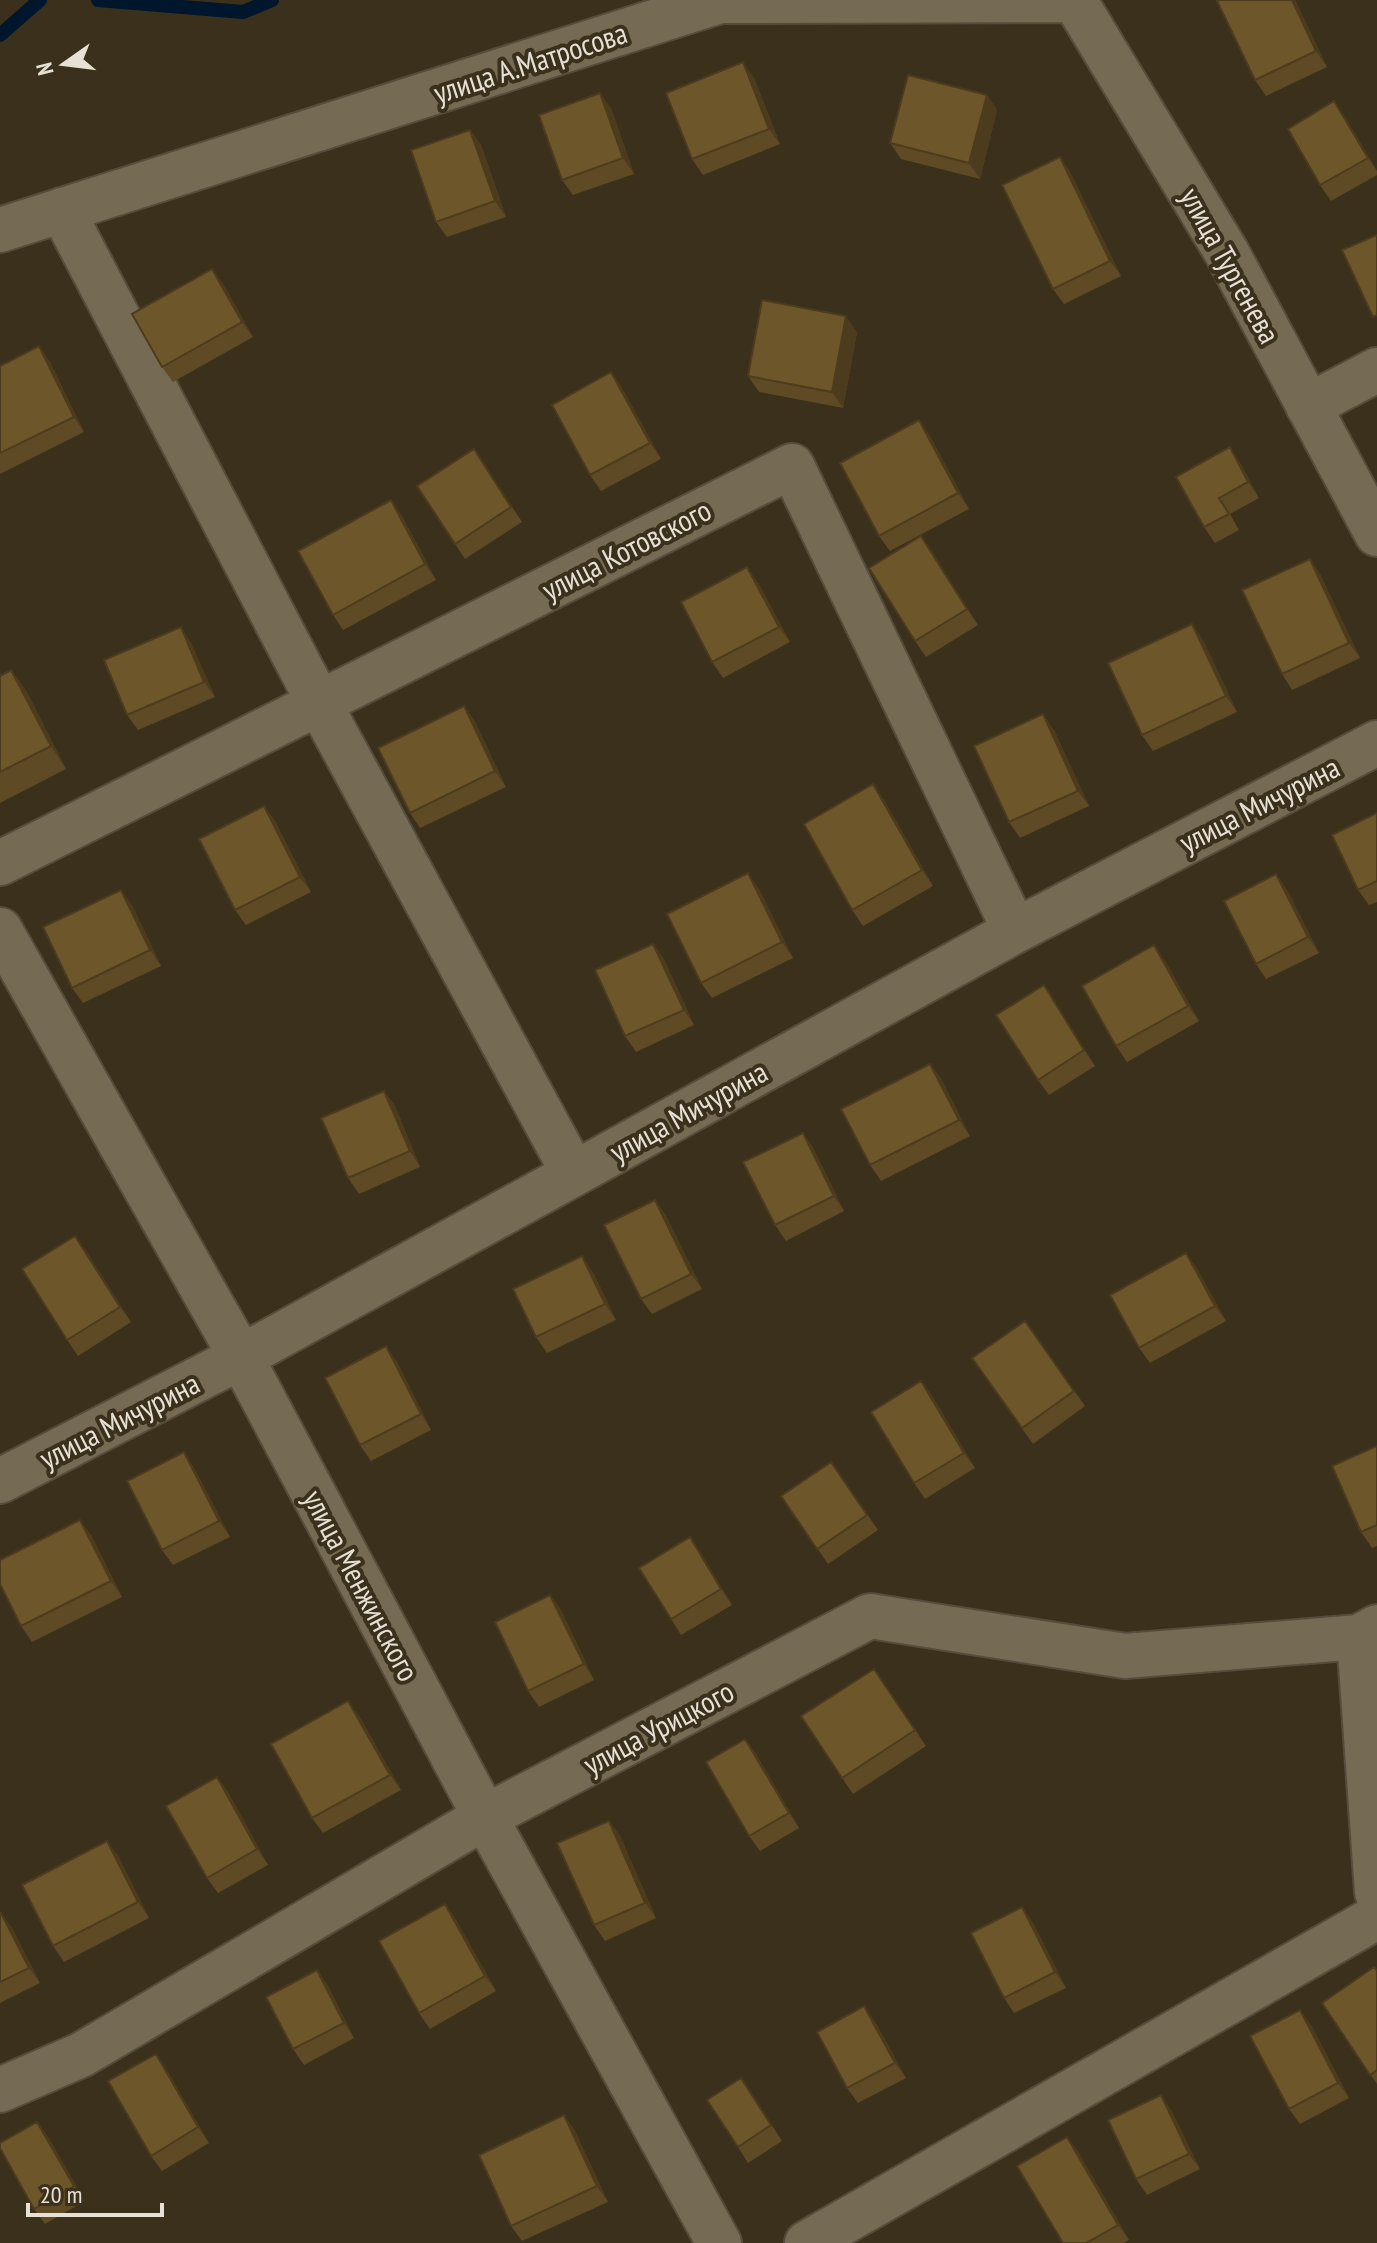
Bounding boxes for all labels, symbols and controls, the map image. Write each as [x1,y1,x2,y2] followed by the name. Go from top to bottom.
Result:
[428,12,632,112] street label: улица А.Матросова
[24,24,104,104] north arrow
[30,60,60,78] text: N
[1172,180,1290,350] street label: улица Тургенева
[535,490,717,608] street label: улица Котовского
[1172,747,1346,861] street label: улица Мичурина
[602,1052,774,1170] street label: улица Мичурина
[32,1363,206,1477] street label: улица Мичурина
[295,1483,429,1687] street label: улица Менжинского
[576,1671,740,1783] street label: улица Урицкого
[28,2167,162,2217] scale bar
[40,2179,82,2210] text: 20 m

